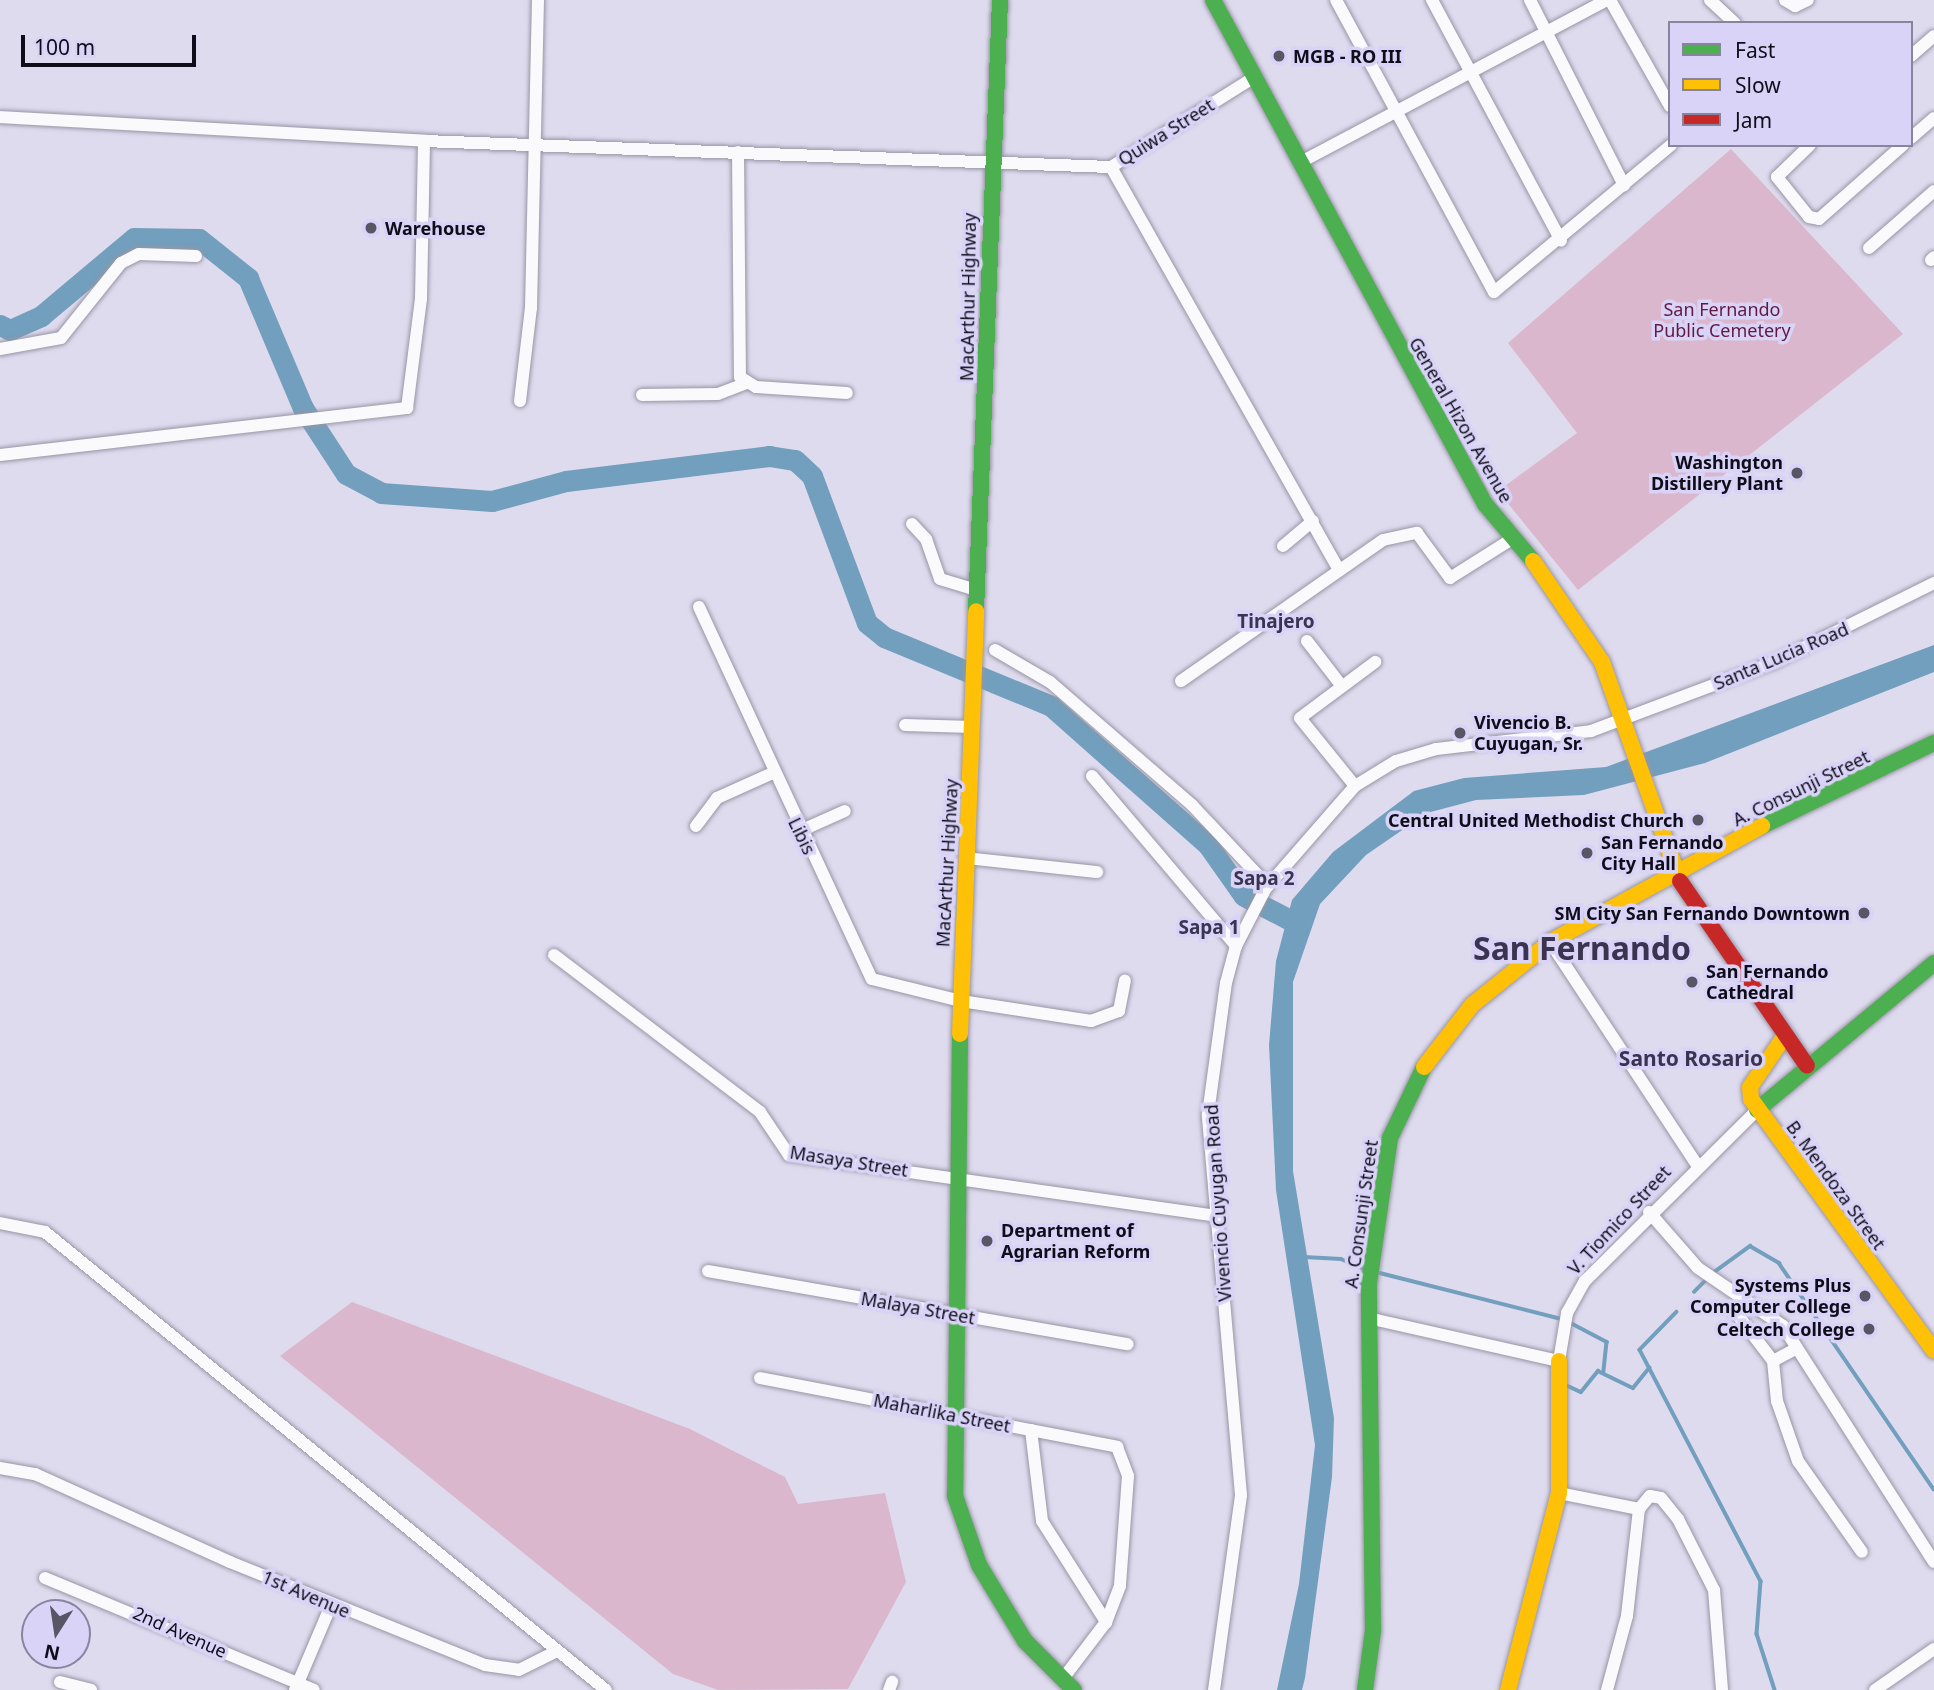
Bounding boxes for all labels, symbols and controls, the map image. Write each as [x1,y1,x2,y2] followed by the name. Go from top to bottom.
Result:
[24,21,200,65] scale bar
[1668,21,1913,147] legend
[34,33,95,61] text: 100 m
[1735,36,1775,64] text: Fast
[1293,45,1402,67] place label: MGB - RO III
[1271,48,1287,64] marker: MGB - RO III
[1735,71,1781,99] text: Slow
[1114,94,1218,170] street label: Quiwa Street
[1735,106,1772,134] text: Jam
[956,213,980,381] street label: MacArthur Highway
[385,217,486,239] place label: Warehouse
[363,220,379,236] marker: Warehouse
[1653,299,1791,342] park label: San Fernando Public Cemetery
[1405,333,1517,507] street label: General Hizon Avenue
[1651,452,1783,494] place label: Washington Distillery Plant
[1789,465,1805,481] marker: Washington Distillery Plant
[1237,611,1315,633] district label: Tinajero
[1710,618,1852,694] street label: Santa Lucia Road
[1474,712,1583,754] place label: Vivencio B. Cuyugan, Sr.
[1452,725,1468,741] marker: Vivencio B. Cuyugan, Sr.
[1729,746,1873,830] street label: A. Consunji Street
[932,778,962,948] street label: MacArthur Highway
[1388,809,1684,831] place label: Central United Methodist Church
[1690,812,1706,828] marker: Central United Methodist Church
[784,814,820,858] street label: Libis
[1601,832,1724,874] place label: San Fernando City Hall
[1579,845,1595,861] marker: San Fernando City Hall
[1233,868,1295,890] district label: Sapa 2
[1554,902,1850,924] place label: SM City San Fernando Downtown
[1856,905,1872,921] marker: SM City San Fernando Downtown
[1178,917,1240,939] district label: Sapa 1
[1473,929,1691,967] district label: San Fernando
[1706,961,1829,1004] place label: San Fernando Cathedral
[1684,974,1700,990] marker: San Fernando Cathedral
[1619,1045,1763,1071] district label: Santo Rosario
[1200,1104,1236,1302] street label: Vivencio Cuyugan Road
[1782,1116,1890,1254] street label: B. Mendoza Street
[1340,1138,1382,1290] street label: A. Consunji Street
[788,1141,910,1181] street label: Masaya Street
[1563,1161,1675,1279] street label: V. Tiomico Street
[1001,1220,1150,1262] place label: Department of Agrarian Reform
[979,1233,995,1249] marker: Department of Agrarian Reform
[1690,1275,1851,1318] place label: Systems Plus Computer College
[859,1287,977,1329] street label: Malaya Street
[1857,1288,1873,1304] marker: Systems Plus Computer College
[1717,1318,1855,1340] place label: Celtech College
[1861,1321,1877,1337] marker: Celtech College
[872,1389,1012,1437] street label: Maharlika Street
[259,1566,353,1622] street label: 1st Avenue
[21,1599,91,1669] north arrow
[130,1602,230,1662] street label: 2nd Avenue
[42,1638,62,1667] text: N

